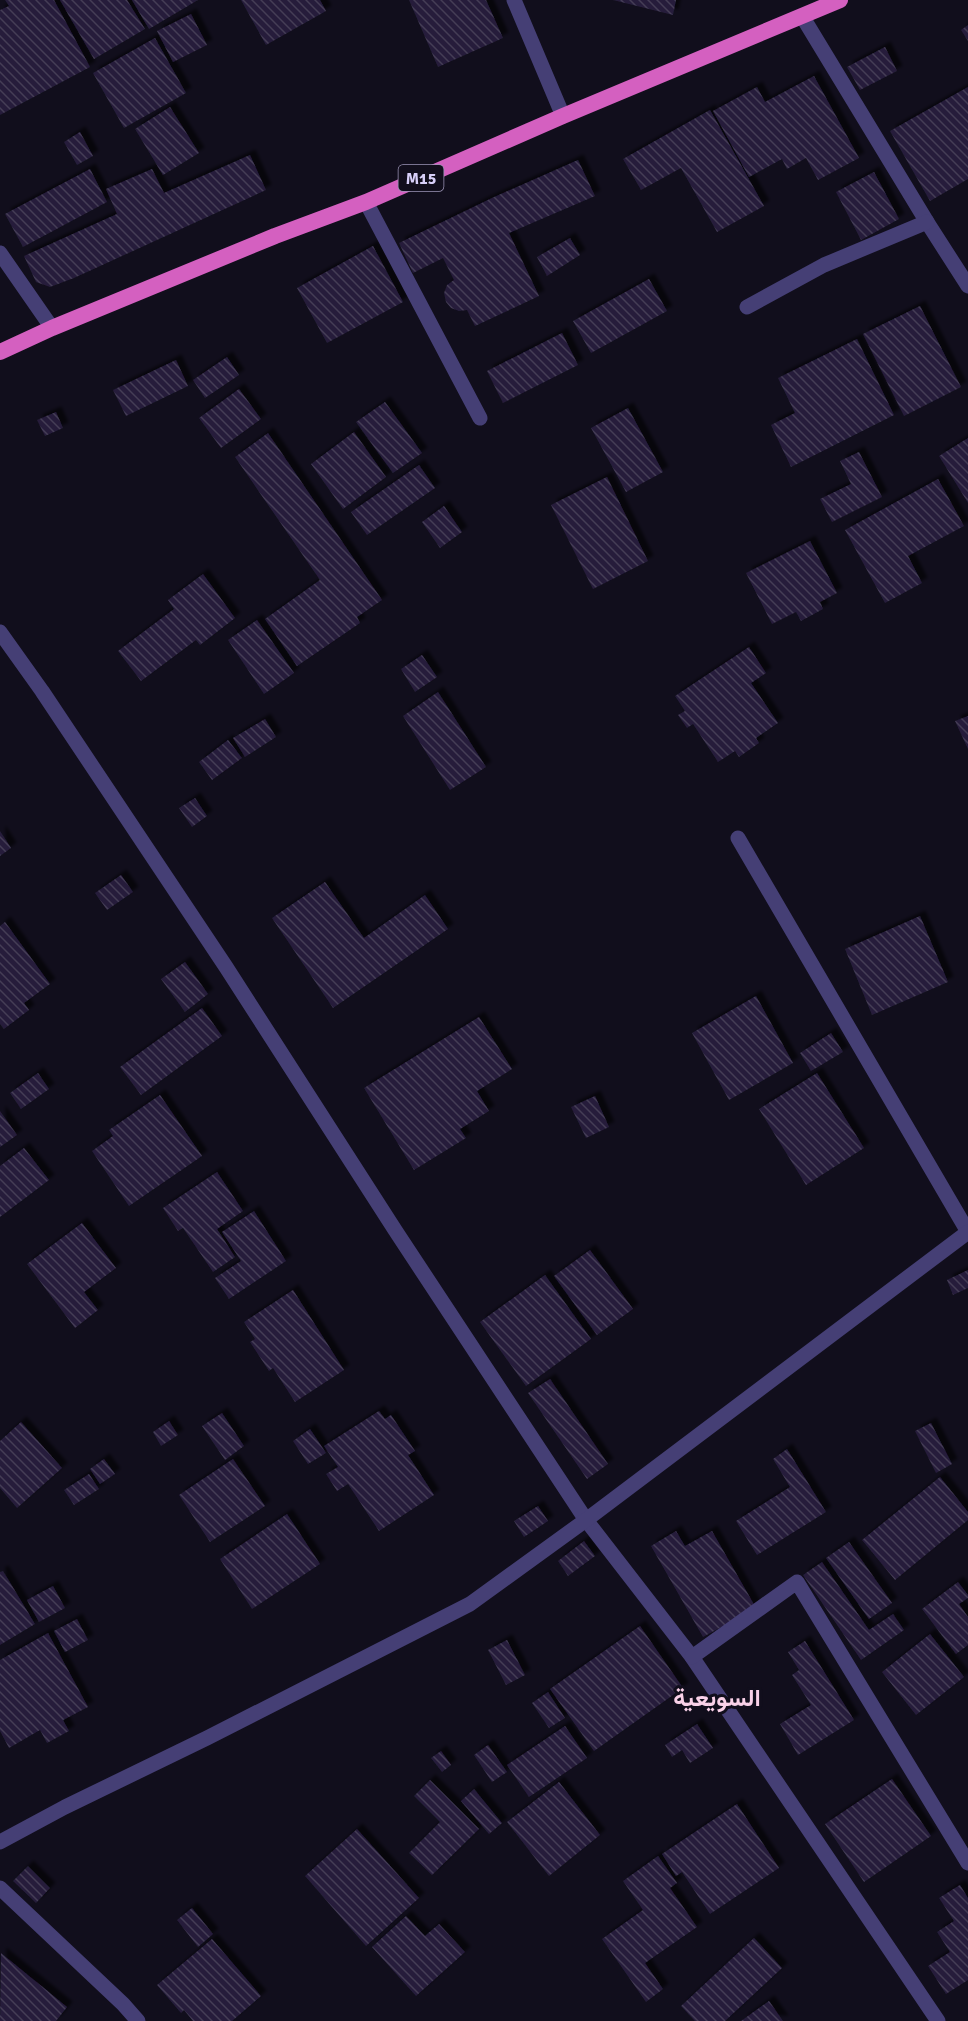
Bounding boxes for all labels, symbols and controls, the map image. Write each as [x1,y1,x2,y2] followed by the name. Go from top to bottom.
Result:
[398,165,444,191] road number: M15
[673,1683,761,1713] district label: السويعية

